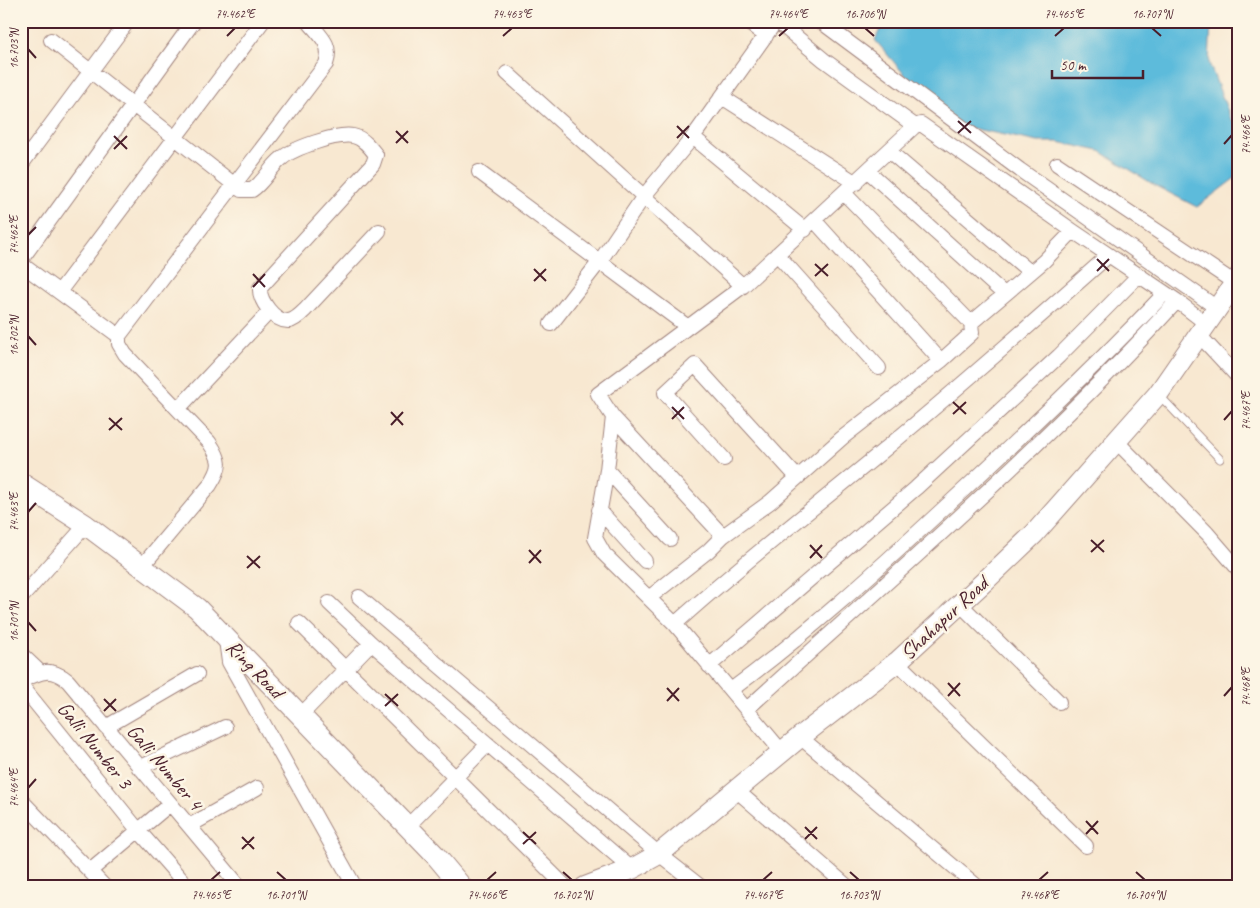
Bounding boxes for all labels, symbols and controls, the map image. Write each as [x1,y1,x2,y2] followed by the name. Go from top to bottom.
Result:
[215,6,256,22] text: 74.462°E
[492,6,533,22] text: 74.463°E
[768,6,809,22] text: 74.464°E
[845,6,887,22] text: 16.706°N
[1044,6,1085,22] text: 74.465°E
[1132,6,1174,22] text: 16.707°N
[6,27,22,69] text: 16.703°N
[1052,48,1144,80] scale bar
[1060,56,1087,75] text: 50 m
[1238,114,1254,155] text: 74.466°E
[6,214,22,255] text: 74.462°E
[6,314,22,356] text: 16.702°N
[1238,390,1254,431] text: 74.467°E
[6,491,22,532] text: 74.463°E
[895,568,996,665] street label: Shahapur Road
[6,600,22,642] text: 16.701°N
[221,634,291,706] street label: Ring Road
[1238,666,1254,707] text: 74.468°E
[52,696,139,795] street label: Galli Number 3
[121,718,210,818] street label: Galli Number 4
[6,767,22,808] text: 74.464°E
[191,887,232,903] text: 74.465°E
[266,887,308,903] text: 16.701°N
[467,887,508,903] text: 74.466°E
[552,887,594,903] text: 16.702°N
[743,887,784,903] text: 74.467°E
[839,887,881,903] text: 16.703°N
[1019,887,1060,903] text: 74.468°E
[1125,887,1167,903] text: 16.704°N

